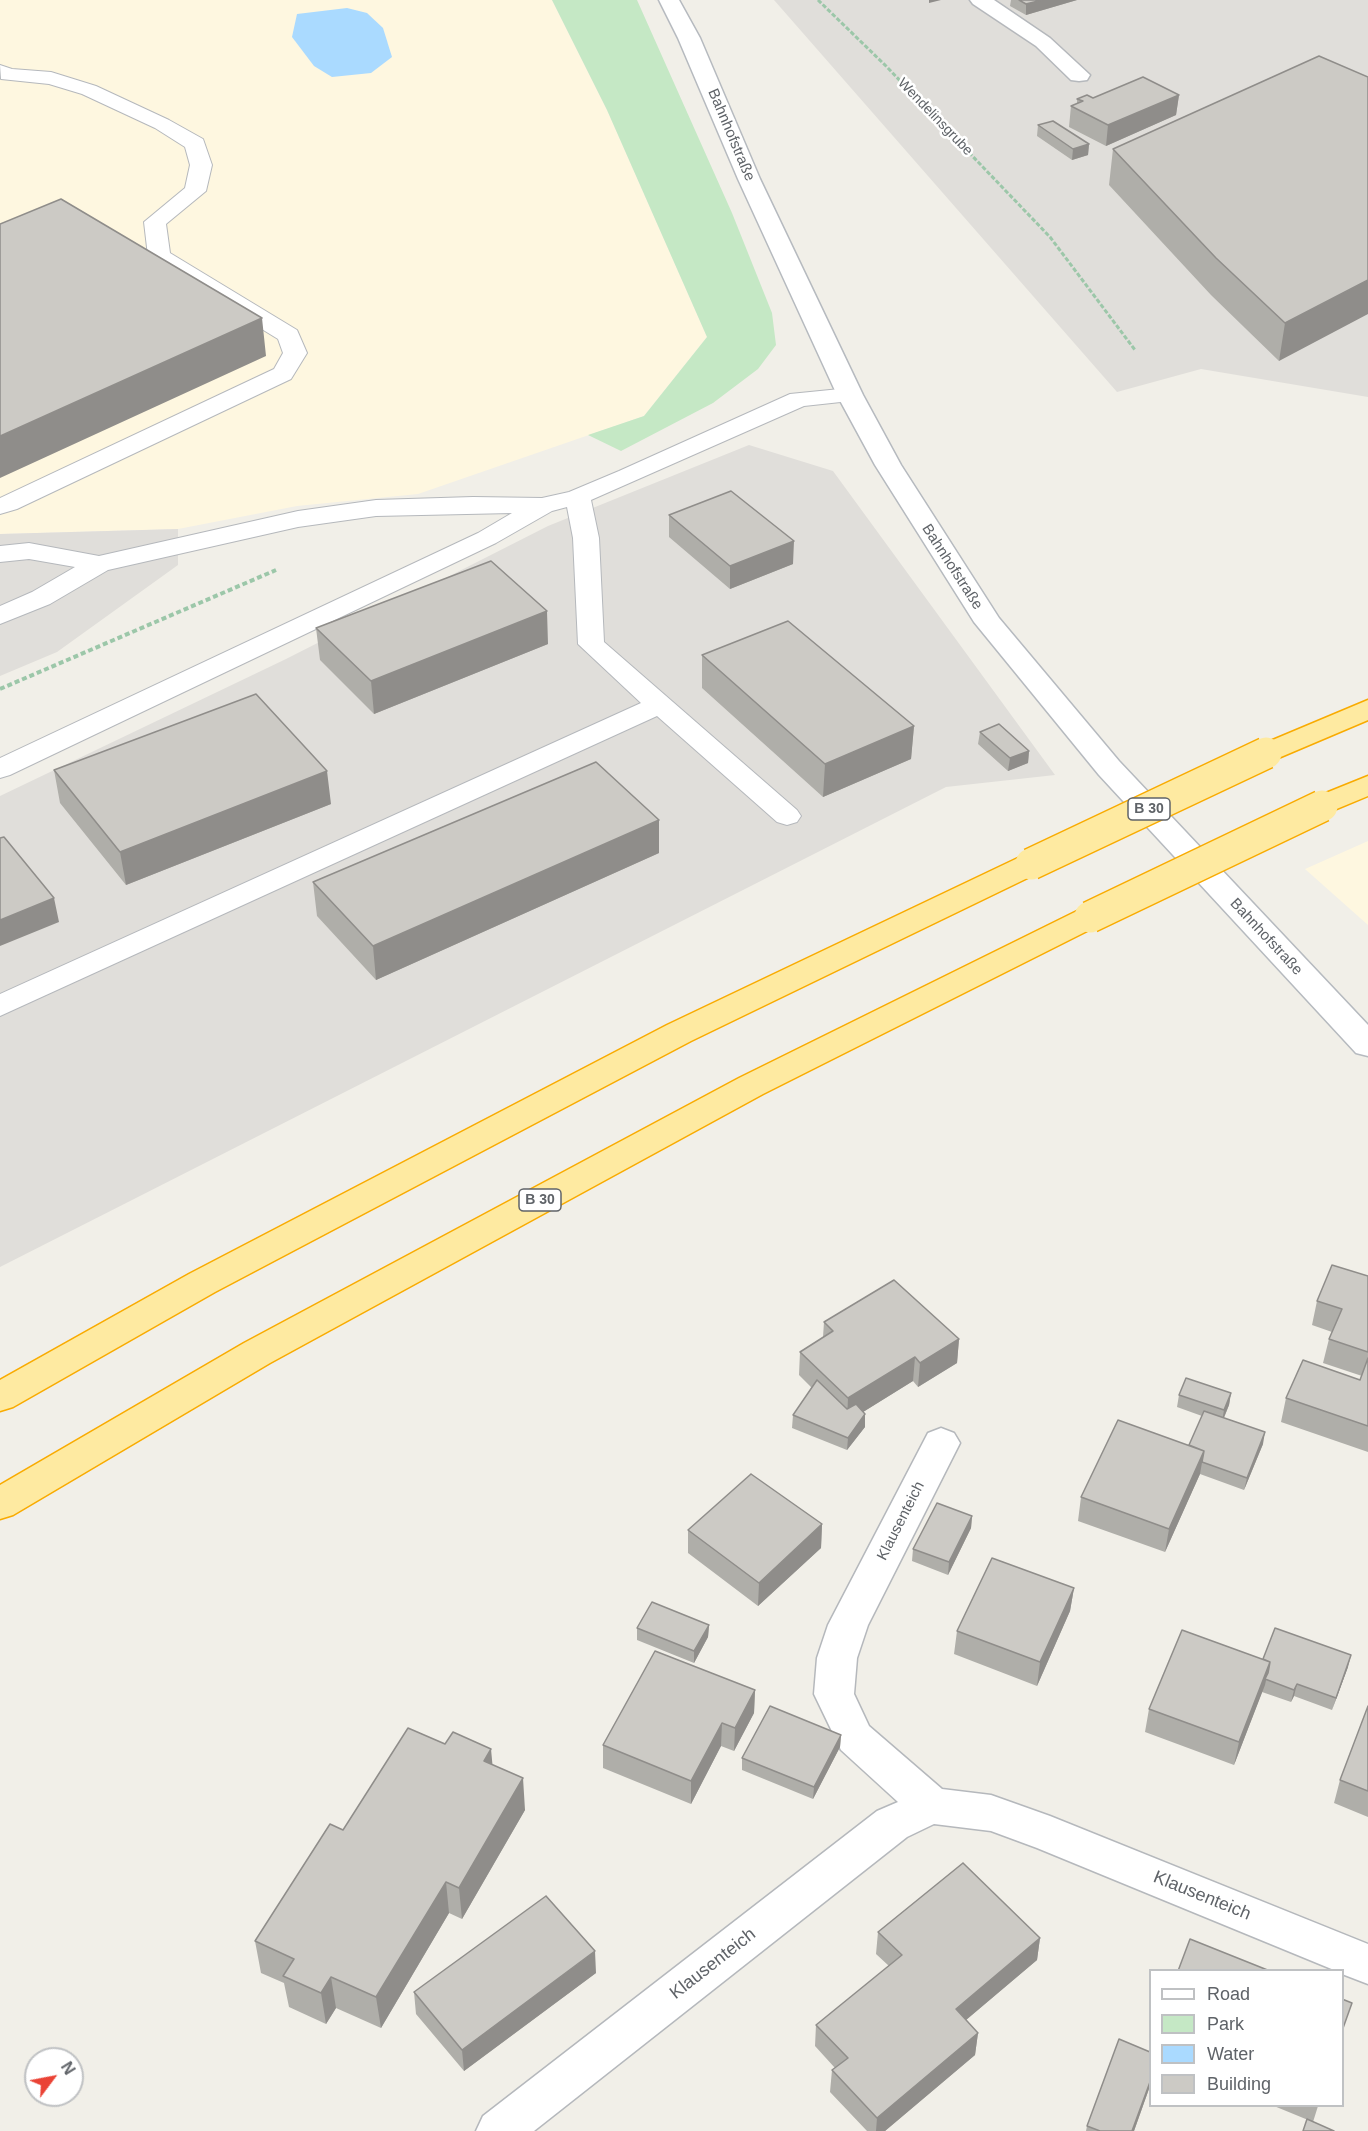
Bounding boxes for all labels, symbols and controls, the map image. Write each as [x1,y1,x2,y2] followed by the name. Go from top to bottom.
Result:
[894,75,976,159] street label: Wendelinsgrube
[703,86,759,184] street label: Bahnhofstraße
[918,521,986,613] street label: Bahnhofstraße
[1128,798,1170,820] road number: B 30
[1226,895,1306,979] street label: Bahnhofstraße
[519,1189,561,1211] road number: B 30
[873,1479,929,1563] street label: Klausenteich
[1150,1867,1254,1925] street label: Klausenteich
[666,1924,760,2004] street label: Klausenteich
[1149,1969,1344,2107] legend
[1207,1984,1250,2004] text: Road
[1207,2014,1244,2034] text: Park
[1207,2044,1254,2064] text: Water
[24,2047,84,2107] north arrow
[58,2059,78,2078] text: N
[1207,2074,1271,2094] text: Building

